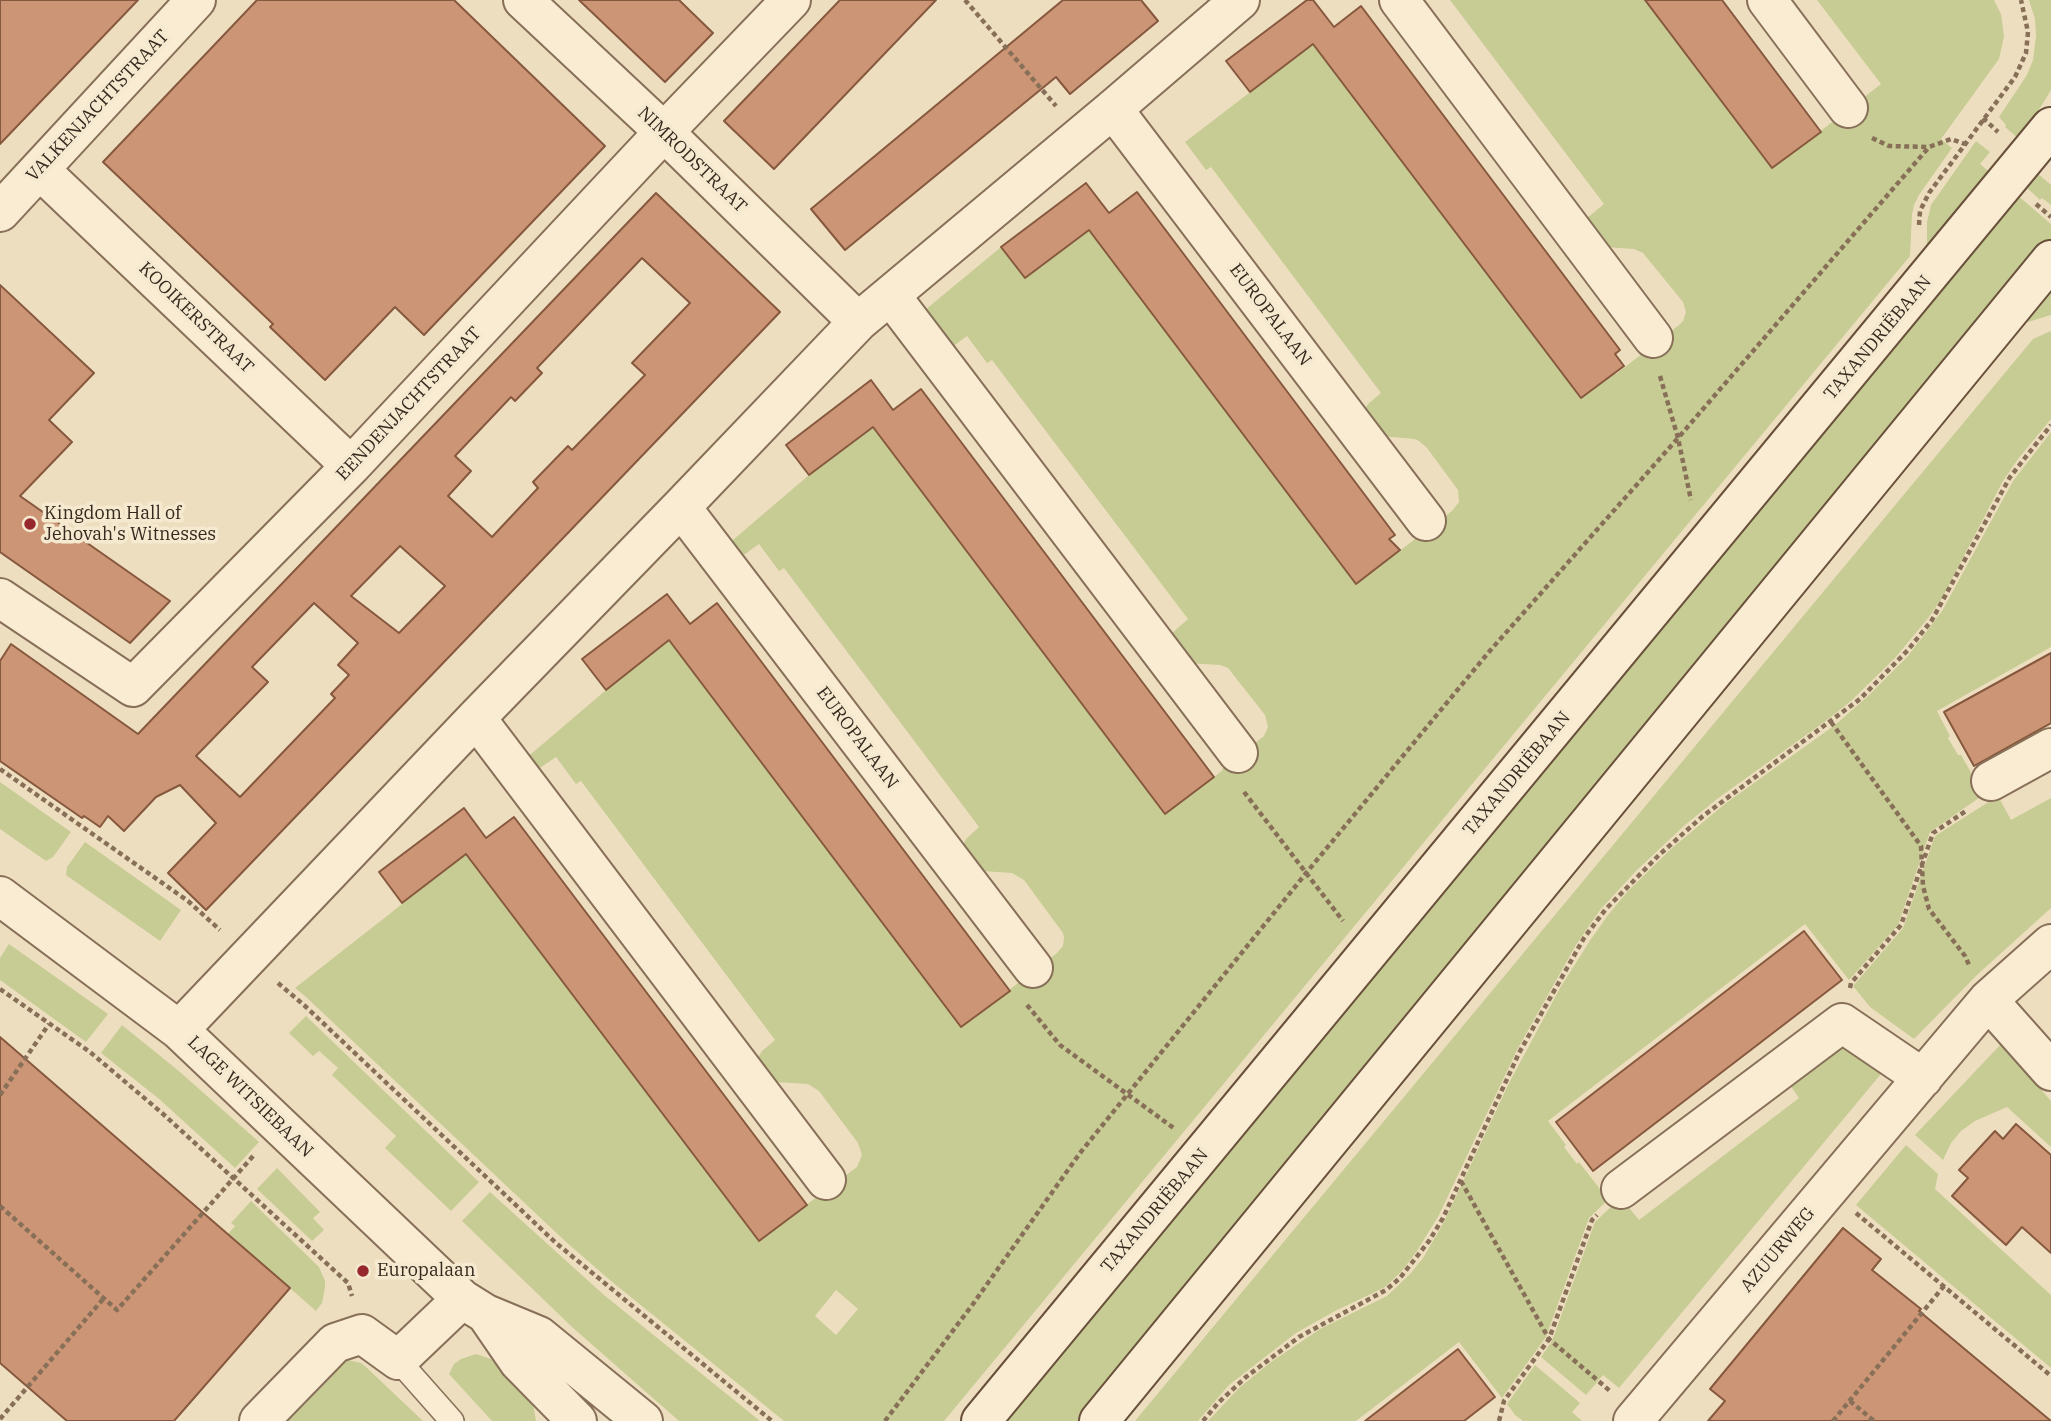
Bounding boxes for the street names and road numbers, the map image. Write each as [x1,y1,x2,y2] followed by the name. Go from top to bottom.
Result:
[22,26,174,186] street label: VALKENJACHTSTRAAT
[633,102,751,218] street label: NIMRODSTRAAT
[134,258,258,378] street label: KOOIKERSTRAAT
[1225,260,1315,370] street label: EUROPALAAN
[1820,272,1936,404] street label: TAXANDRIËBAAN
[332,323,486,485] street label: EENDENJACHTSTRAAT
[812,683,902,793] street label: EUROPALAAN
[1459,708,1575,840] street label: TAXANDRIËBAAN
[183,1032,317,1162] street label: LAGE WITSIEBAAN
[1097,1145,1213,1277] street label: TAXANDRIËBAAN
[1736,1203,1820,1297] street label: AZUURWEG

